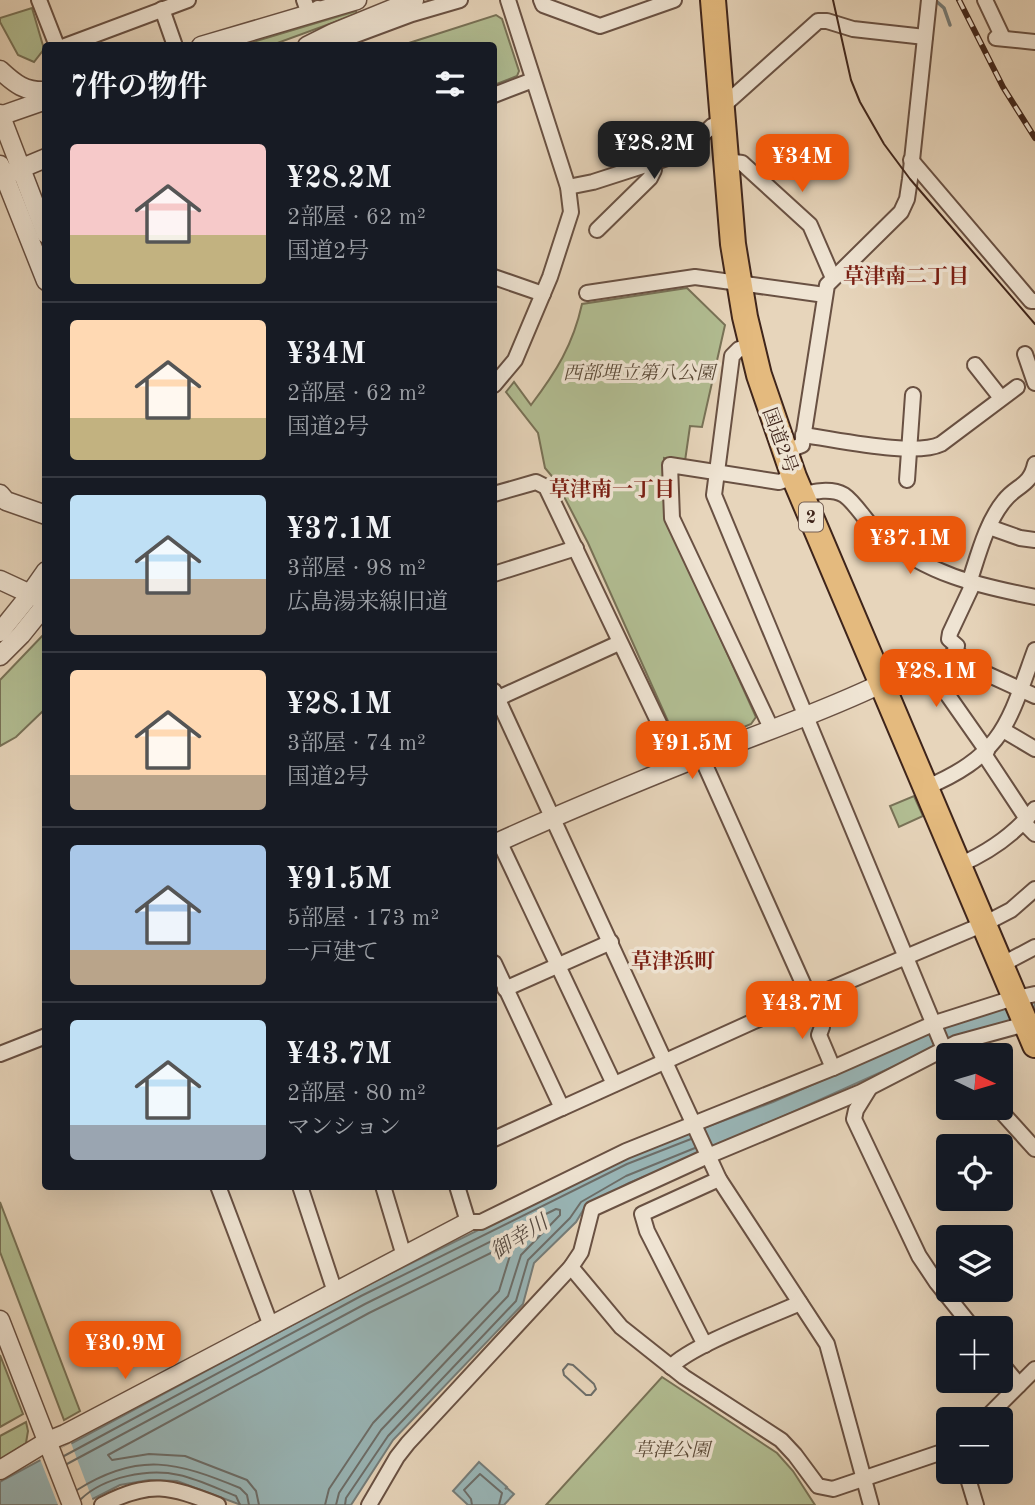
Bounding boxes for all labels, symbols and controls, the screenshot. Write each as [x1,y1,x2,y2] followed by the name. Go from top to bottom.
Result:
[431,65,469,103] icon: filters
[70,73,207,103] text: 7件の物件
[597,122,711,181] pin: ¥28.2M
[614,132,694,155] text: ¥28.2M
[761,134,843,194] pin: ¥34M
[772,145,832,168] text: ¥34M
[287,164,392,194] text: ¥28.2M
[126,172,210,256] icon: home
[287,206,426,229] text: 2部屋 · 62 m²
[287,240,369,263] text: 国道2号
[843,264,969,288] district label: 草津南二丁目
[287,340,366,370] text: ¥34M
[126,348,210,432] icon: home
[563,363,718,384] park label: 西部埋立第八公園
[287,382,426,405] text: 2部屋 · 62 m²
[758,405,801,476] street label: 国道2号
[287,416,369,439] text: 国道2号
[549,477,675,501] district label: 草津南一丁目
[799,503,823,532] road number: 2
[287,515,392,545] text: ¥37.1M
[853,516,967,576] pin: ¥37.1M
[126,523,210,607] icon: home
[870,527,950,550] text: ¥37.1M
[287,557,426,580] text: 3部屋 · 98 m²
[287,591,448,614] text: 広島湯来線旧道
[879,650,993,709] pin: ¥28.1M
[896,660,976,683] text: ¥28.1M
[287,690,392,720] text: ¥28.1M
[126,698,210,782] icon: home
[635,722,749,781] pin: ¥91.5M
[287,732,426,755] text: 3部屋 · 74 m²
[652,732,732,755] text: ¥91.5M
[287,766,369,789] text: 国道2号
[287,865,392,895] text: ¥91.5M
[126,873,210,957] icon: home
[287,907,439,930] text: 5部屋 · 173 m²
[287,941,379,964] text: 一戸建て
[631,949,715,973] district label: 草津浜町
[745,982,859,1041] pin: ¥43.7M
[762,992,842,1015] text: ¥43.7M
[287,1040,392,1070] text: ¥43.7M
[936,1043,1013,1120] north arrow
[936,1043,1013,1484] map controls
[126,1048,210,1132] icon: home
[287,1082,426,1105] text: 2部屋 · 80 m²
[287,1116,401,1139] text: マンション
[936,1134,1013,1211] button: locate
[486,1210,554,1264] water label: 御幸川
[936,1225,1013,1302] button: layers
[936,1316,1013,1393] button: +
[68,1322,182,1381] pin: ¥30.9M
[85,1332,165,1355] text: ¥30.9M
[936,1407,1013,1484] button: −
[634,1440,713,1461] park label: 草津公園

